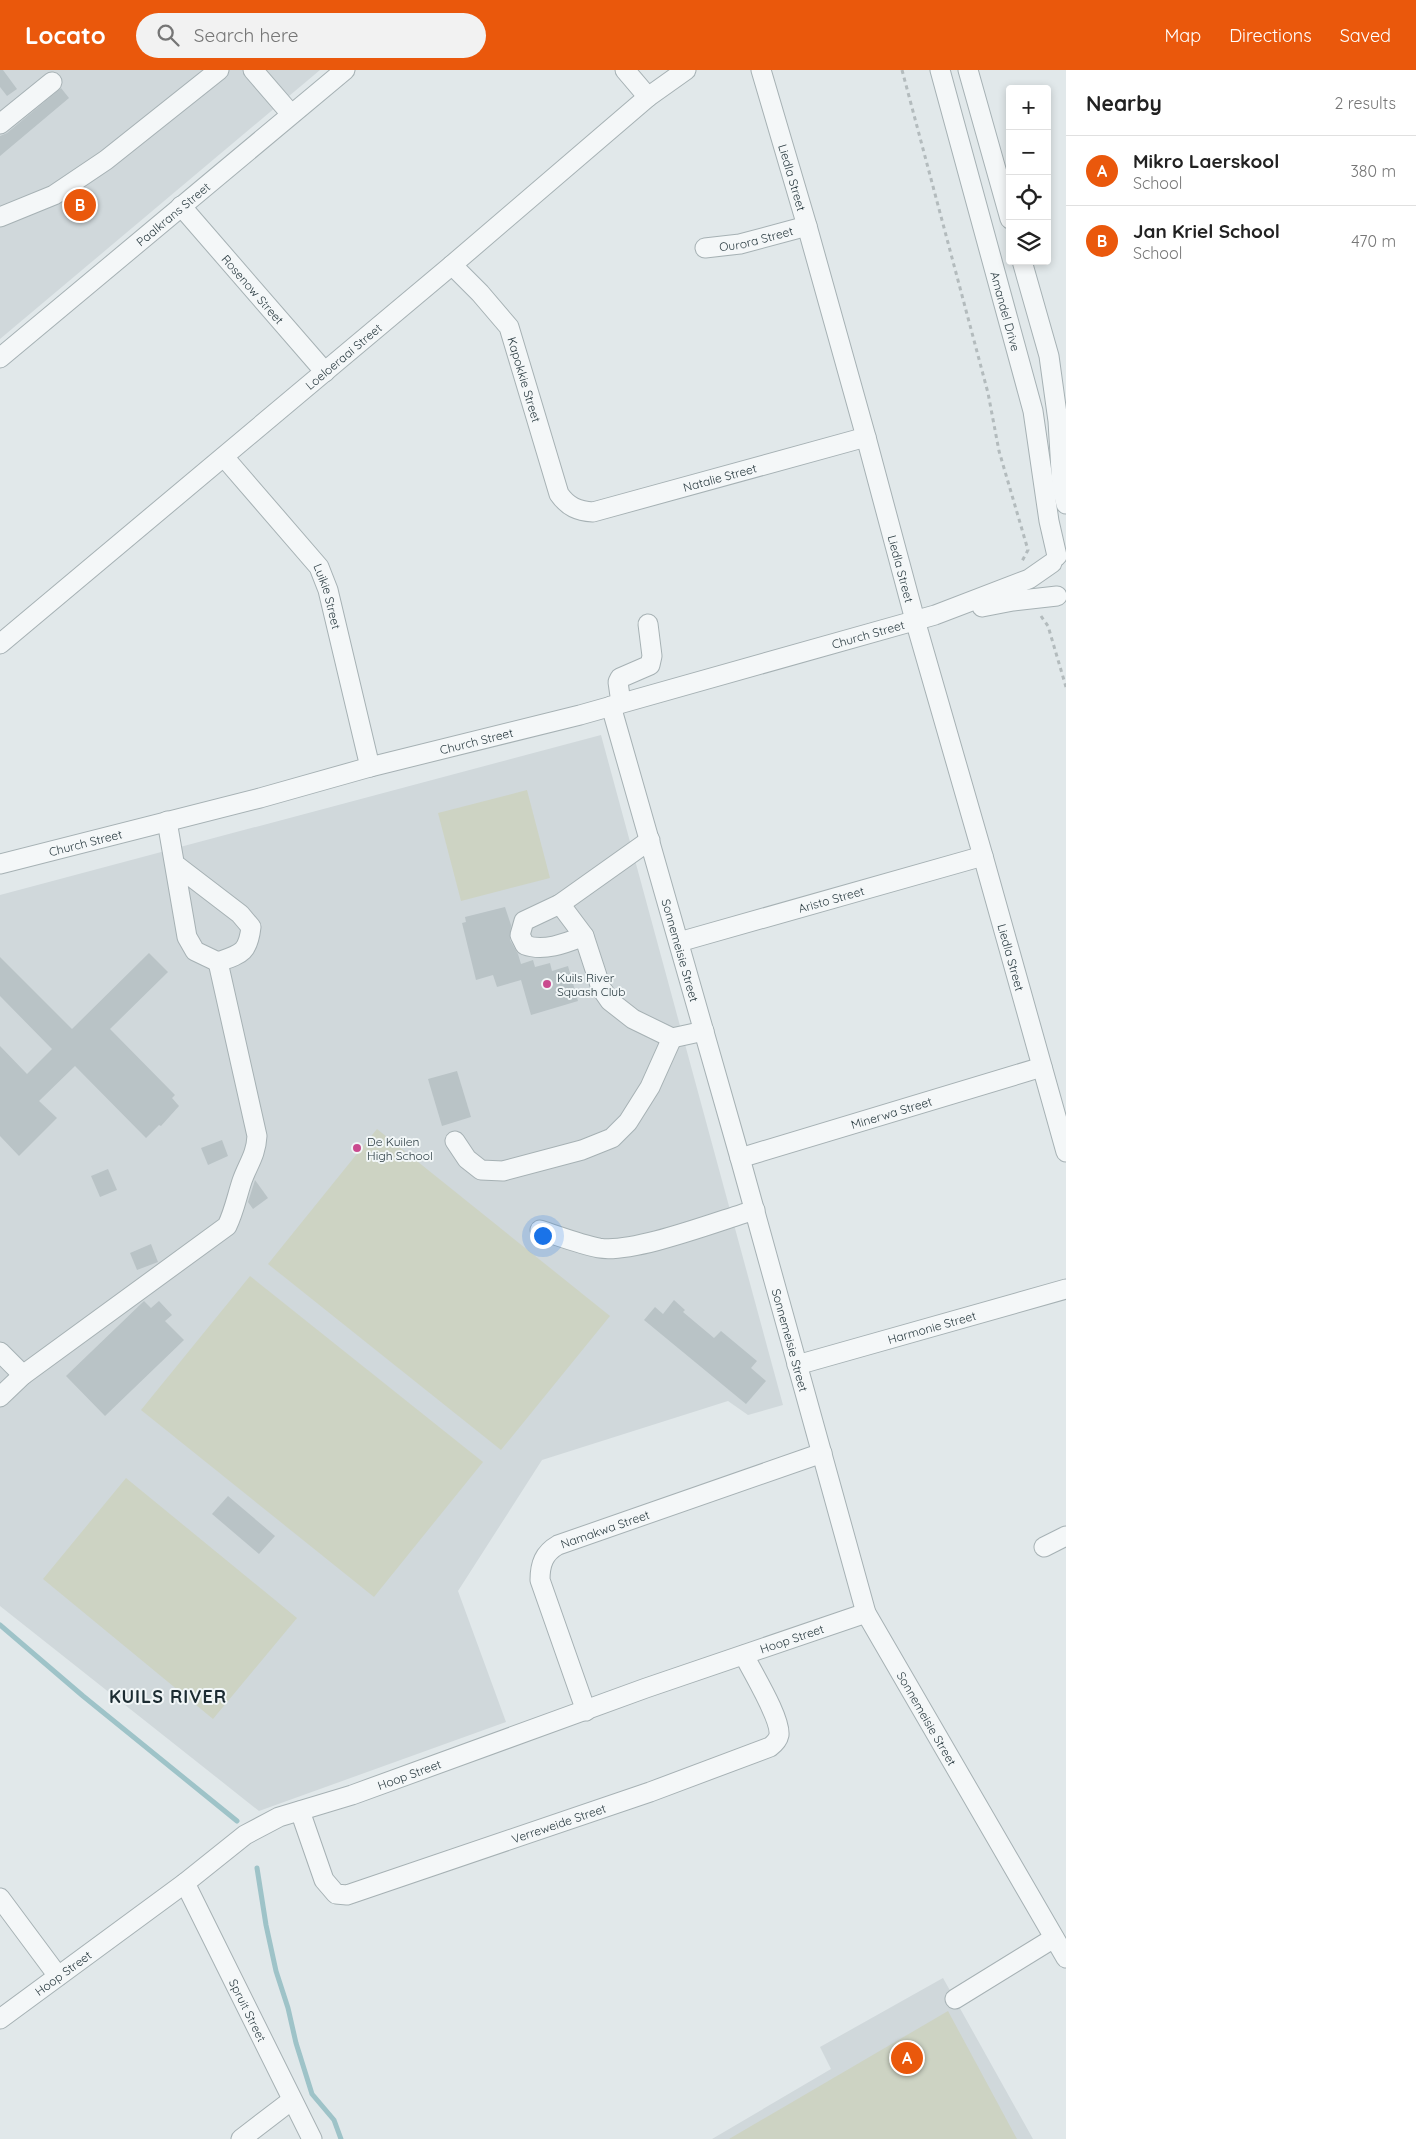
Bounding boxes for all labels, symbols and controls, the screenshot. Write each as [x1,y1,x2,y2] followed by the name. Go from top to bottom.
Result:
[136,13,486,58] search box
[25,20,106,50] text: Locato
[154,21,182,49] icon: search
[194,23,299,47] text: Search here
[1164,24,1201,47] text: Map
[1229,24,1312,47] text: Directions
[1340,24,1391,47] text: Saved
[1006,85,1051,265] map controls
[1006,85,1051,130] button: +
[1086,90,1162,116] text: Nearby
[1334,93,1396,113] text: 2 results
[1006,130,1051,175] button: −
[776,142,810,213] street label: Liedla Street
[1133,149,1279,173] text: Mikro Laerskool
[1097,161,1107,181] text: A
[1350,161,1396,181] text: 380 m
[1133,173,1182,193] text: School
[1006,175,1051,220] button: locate
[133,179,213,249] street label: Paalkrans Street
[64,186,96,224] pin: B
[1133,219,1280,243] text: Jan Kriel School
[1006,220,1051,265] button: layers
[718,223,795,254] street label: Ourora Street
[1097,231,1107,251] text: B
[1351,231,1396,251] text: 470 m
[1133,243,1182,263] text: School
[219,251,287,327] street label: Rosenow Street
[988,270,1024,353] street label: Amandel Drive
[302,320,384,392] street label: Loeloeraai Street
[505,335,545,424] street label: Kapokkie Street
[681,460,758,494] street label: Natalie Street
[885,533,917,604] street label: Liedla Street
[311,561,344,630] street label: Luikie Street
[830,617,906,651] street label: Church Street
[438,724,514,757] street label: Church Street
[47,826,123,859] street label: Church Street
[796,883,866,915] street label: Aristo Street
[659,897,702,1003] street label: Sonnemeisie Street
[995,922,1028,993] street label: Liedla Street
[557,970,625,999] place label: Kuils River Squash Club
[541,978,553,990] marker: Kuils River Squash Club
[849,1093,934,1132] street label: Minerwa Street
[367,1134,433,1163] place label: De Kuilen High School
[351,1142,363,1154] marker: De Kuilen High School
[530,1223,556,1249] your location
[769,1287,812,1393] street label: Sonnemeisie Street
[886,1307,978,1347] street label: Harmonie Street
[558,1506,651,1551] street label: Namakwa Street
[758,1620,826,1656] street label: Hoop Street
[894,1669,960,1768] street label: Sonnemeisie Street
[109,1685,227,1708] district label: KUILS RIVER
[375,1756,443,1793] street label: Hoop Street
[509,1800,608,1846] street label: Verreweide Street
[32,1947,94,1999] street label: Hoop Street
[226,1976,270,2044] street label: Spruit Street
[891,2039,923,2077] pin: A

